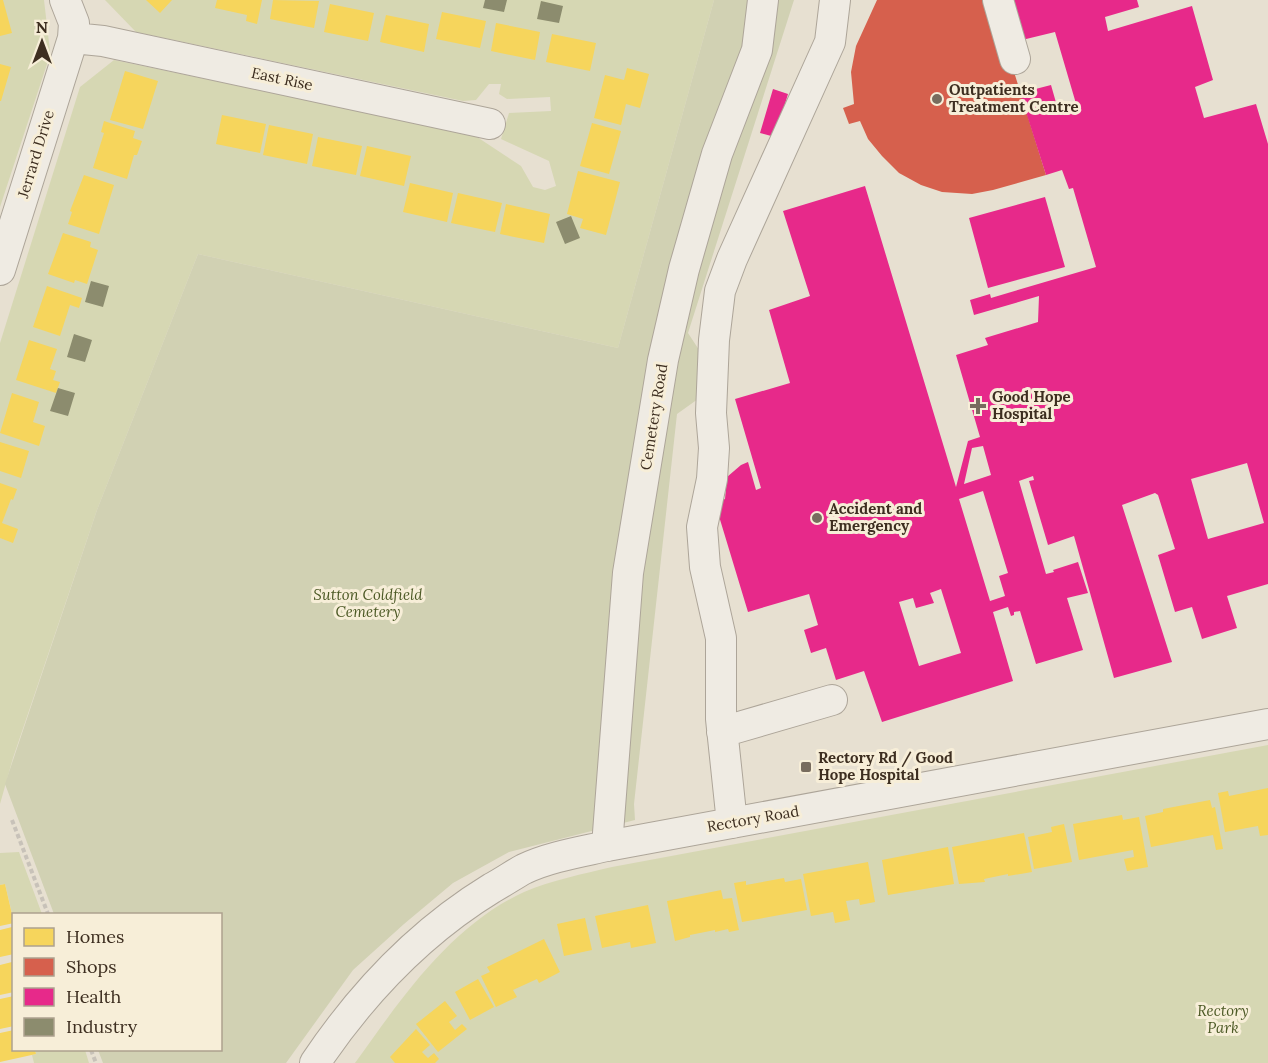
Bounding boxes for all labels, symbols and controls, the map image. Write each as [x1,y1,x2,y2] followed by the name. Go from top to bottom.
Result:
[12,12,72,72] north arrow
[36,17,48,37] text: N
[250,63,315,94] street label: East Rise
[949,80,1079,116] place label: Outpatients Treatment Centre
[930,92,944,106] marker: Outpatients Treatment Centre
[13,108,58,201] street label: Jerrard Drive
[636,362,671,471] street label: Cemetery Road
[992,387,1070,423] place label: Good Hope Hospital
[969,397,987,415] marker: Good Hope Hospital
[829,499,922,535] place label: Accident and Emergency
[810,511,824,525] marker: Accident and Emergency
[313,585,423,621] park label: Sutton Coldfield Cemetery
[818,748,953,784] place label: Rectory Rd / Good Hope Hospital
[799,760,813,774] marker: Rectory Rd / Good Hope Hospital
[705,801,801,836] street label: Rectory Road
[12,913,222,1051] legend
[66,925,124,948] text: Homes
[66,955,117,978] text: Shops
[66,985,122,1008] text: Health
[1197,1001,1249,1037] park label: Rectory Park
[66,1015,138,1038] text: Industry

